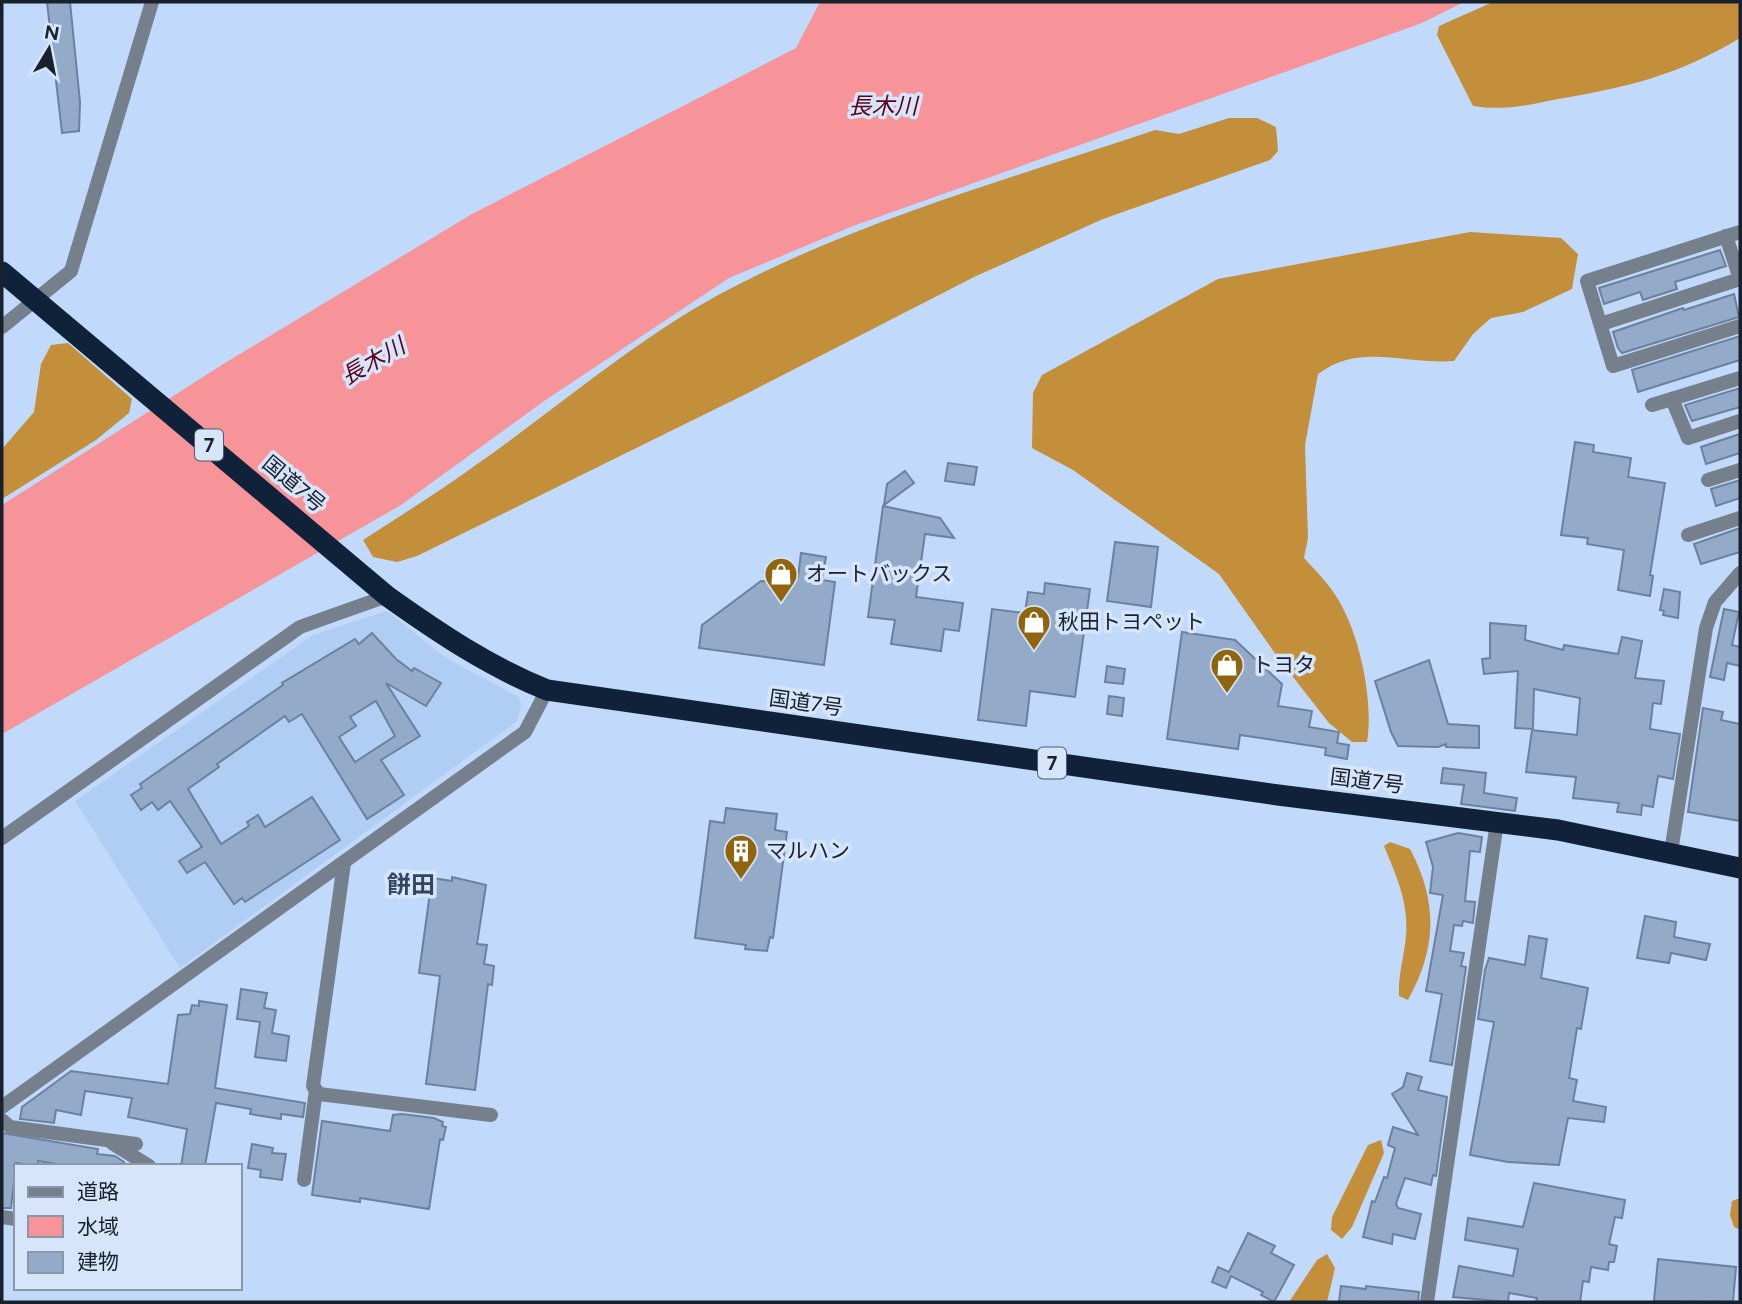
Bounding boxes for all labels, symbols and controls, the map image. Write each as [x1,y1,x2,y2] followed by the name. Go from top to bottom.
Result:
[14,14,84,84] north arrow
[43,20,61,45] text: N
[849,92,921,120] water label: 長木川
[336,330,412,390] water label: 長木川
[195,430,223,460] road number: 7
[258,450,331,517] street label: 国道7号
[762,555,800,604] shop icon: オートバックス
[806,561,952,586] place label: オートバックス
[1015,603,1053,652] shop icon: 秋田トヨペット
[1058,609,1205,634] place label: 秋田トヨペット
[1208,646,1246,695] shop icon: トヨタ
[1252,652,1315,677] place label: トヨタ
[768,685,845,720] street label: 国道7号
[1038,748,1066,778] road number: 7
[1329,764,1405,797] street label: 国道7号
[722,832,760,881] building icon: マルハン
[766,838,850,863] place label: マルハン
[387,870,435,899] district label: 餅田
[14,1164,242,1290] legend
[77,1179,119,1204] text: 道路
[77,1214,119,1239] text: 水域
[77,1249,119,1274] text: 建物

